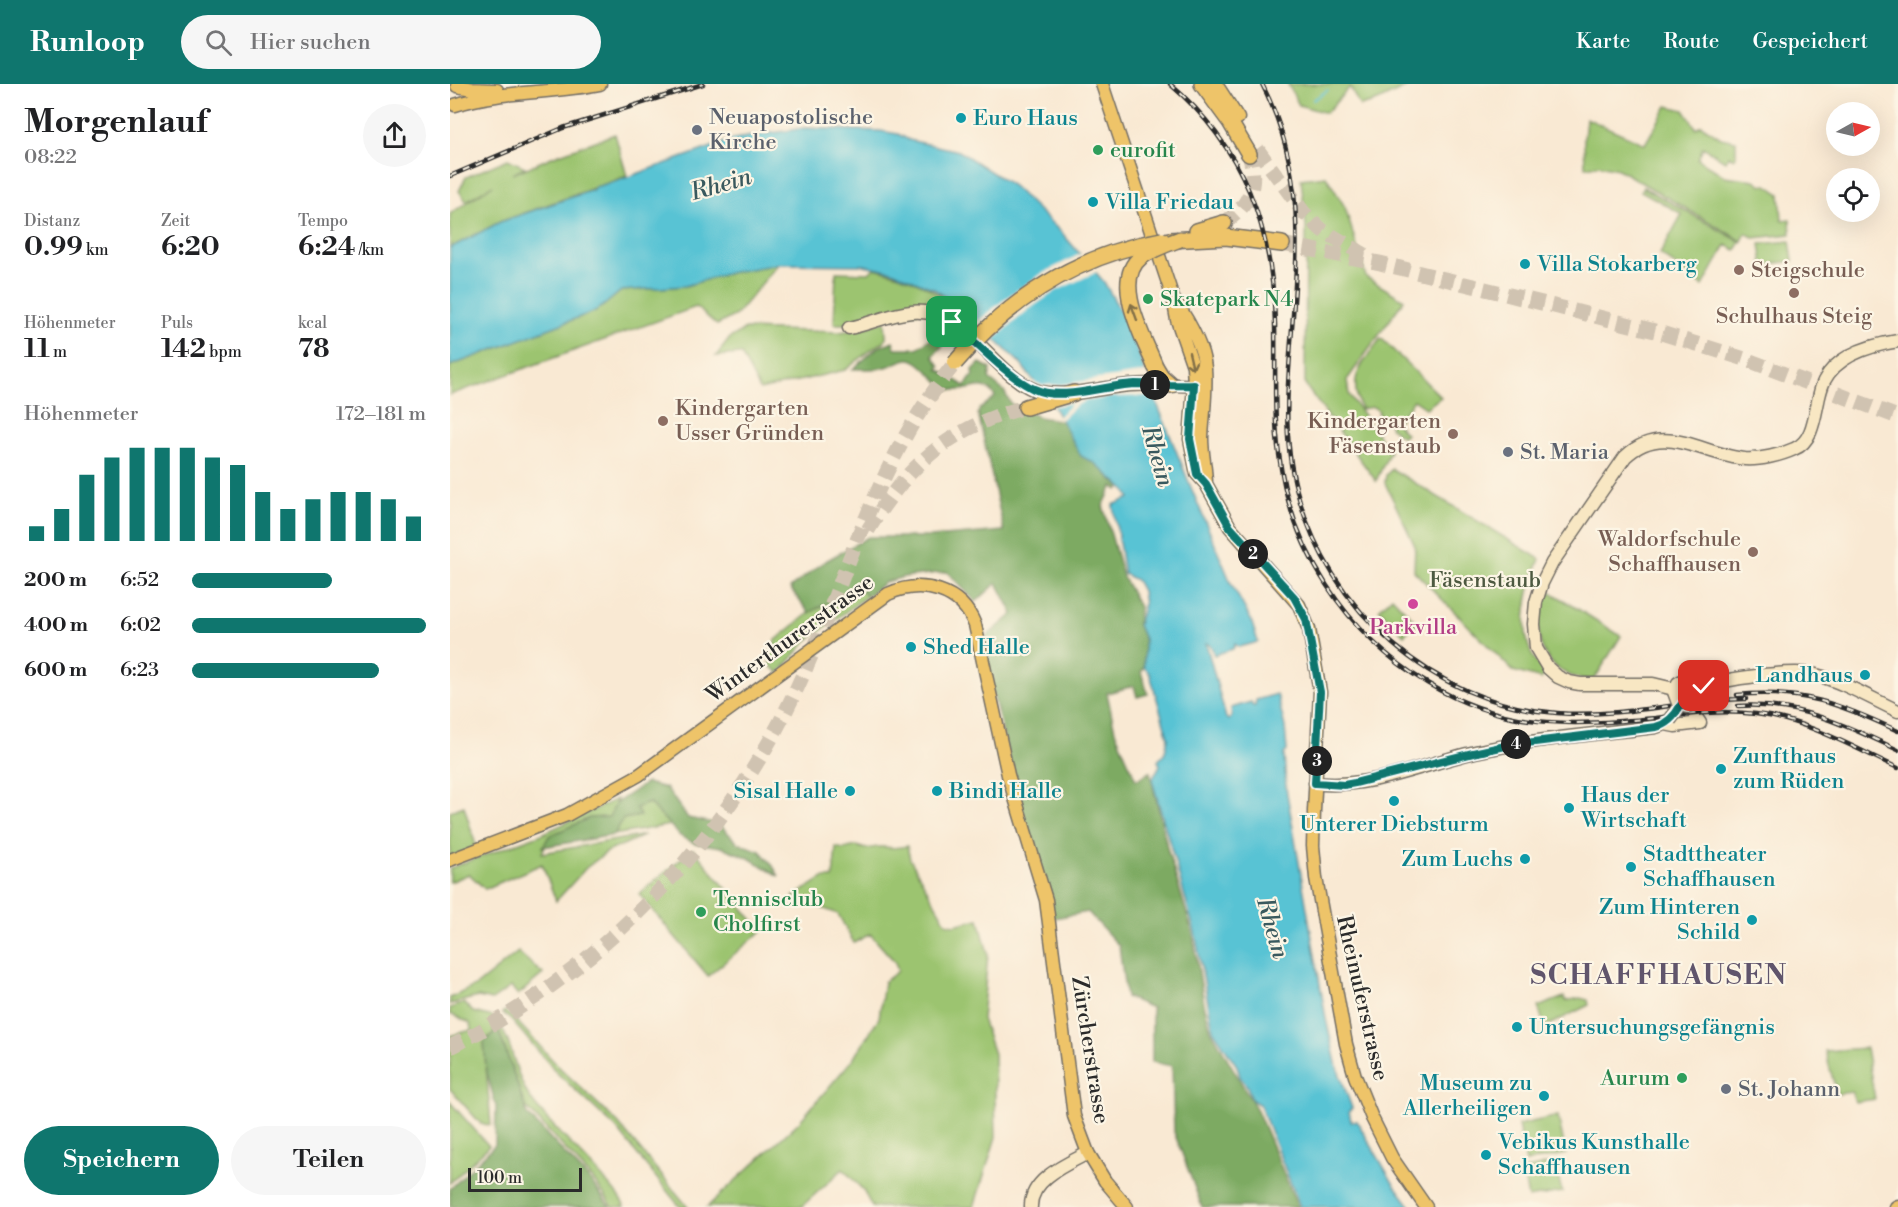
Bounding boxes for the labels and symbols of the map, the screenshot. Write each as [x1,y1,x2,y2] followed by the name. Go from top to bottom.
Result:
[1826,102,1880,156] north arrow
[709,104,873,156] place label: Neuapostolische Kirche
[973,105,1078,132] place label: Euro Haus
[954,111,968,125] marker: Euro Haus
[690,123,704,137] marker: Neuapostolische Kirche
[1110,137,1176,164] place label: eurofit
[1091,143,1105,157] marker: eurofit
[686,162,756,208] water label: Rhein
[1104,189,1235,216] place label: Villa Friedau
[1086,195,1100,209] marker: Villa Friedau
[1536,251,1698,278] place label: Villa Stokarberg
[1518,257,1532,271] marker: Villa Stokarberg
[1751,257,1865,284] place label: Steigschule
[1732,263,1746,277] marker: Steigschule
[1160,286,1293,313] place label: Skatepark N4
[1787,286,1801,300] marker: Schulhaus Steig
[1141,292,1155,306] marker: Skatepark N4
[926,296,977,347] pin
[1128,303,1139,321] one-way arrow
[1716,303,1873,330] place label: Schulhaus Steig
[1186,351,1197,370] one-way arrow
[1140,370,1170,400] pin: 1
[675,395,824,447] place label: Kindergarten Usser Gründen
[1307,408,1441,460] place label: Kindergarten Fäsenstaub
[656,414,670,428] marker: Kindergarten Usser Gründen
[1134,421,1180,491] water label: Rhein
[1446,427,1460,441] marker: Kindergarten Fäsenstaub
[1520,439,1610,466] place label: St. Maria
[1501,445,1515,459] marker: St. Maria
[1597,526,1741,578] place label: Waldorfschule Schaffhausen
[1238,539,1268,569] pin: 2
[1746,545,1760,559] marker: Waldorfschule Schaffhausen
[1429,567,1541,594] park label: Fäsenstaub
[700,569,879,709] street label: Winterthurerstrasse
[1406,597,1420,611] marker: Parkvilla
[1369,614,1458,641] place label: Parkvilla
[923,634,1030,661] place label: Shed Halle
[904,640,918,654] marker: Shed Halle
[1678,660,1729,711] pin
[1755,662,1853,689] place label: Landhaus
[1858,668,1872,682] marker: Landhaus
[1501,729,1531,759] pin: 4
[1733,743,1844,795] place label: Zunfthaus zum Rüden
[1302,746,1332,776] pin: 3
[1714,762,1728,776] marker: Zunfthaus zum Rüden
[733,778,838,805] place label: Sisal Halle
[948,778,1062,805] place label: Bindi Halle
[1580,782,1687,834] place label: Haus der Wirtschaft
[843,784,857,798] marker: Sisal Halle
[930,784,944,798] marker: Bindi Halle
[1387,794,1401,808] marker: Unterer Diebsturm
[1562,801,1576,815] marker: Haus der Wirtschaft
[1299,811,1489,838] place label: Unterer Diebsturm
[1643,841,1776,893] place label: Stadttheater Schaffhausen
[1402,846,1513,873] place label: Zum Luchs
[1518,852,1532,866] marker: Zum Luchs
[1624,860,1638,874] marker: Stadttheater Schaffhausen
[713,886,823,938] place label: Tennisclub Cholfirst
[1249,893,1295,963] water label: Rhein
[1599,894,1740,946] place label: Zum Hinteren Schild
[694,905,708,919] marker: Tennisclub Cholfirst
[1330,913,1394,1083] street label: Rheinuferstrasse
[1745,913,1759,927] marker: Zum Hinteren Schild
[1530,958,1788,993] district label: SCHAFFHAUSEN
[1065,974,1115,1126] street label: Zürcherstrasse
[1529,1014,1775,1041] place label: Untersuchungsgefängnis
[1510,1020,1524,1034] marker: Untersuchungsgefängnis
[1600,1065,1670,1092] place label: Aurum
[1402,1070,1532,1122] place label: Museum zu Allerheiligen
[1675,1071,1689,1085] marker: Aurum
[1738,1076,1840,1103] place label: St. Johann
[1719,1082,1733,1096] marker: St. Johann
[1537,1089,1551,1103] marker: Museum zu Allerheiligen
[1497,1129,1690,1181] place label: Vebikus Kunsthalle Schaffhausen
[1479,1148,1493,1162] marker: Vebikus Kunsthalle Schaffhausen
[468,1165,582,1192] scale bar

